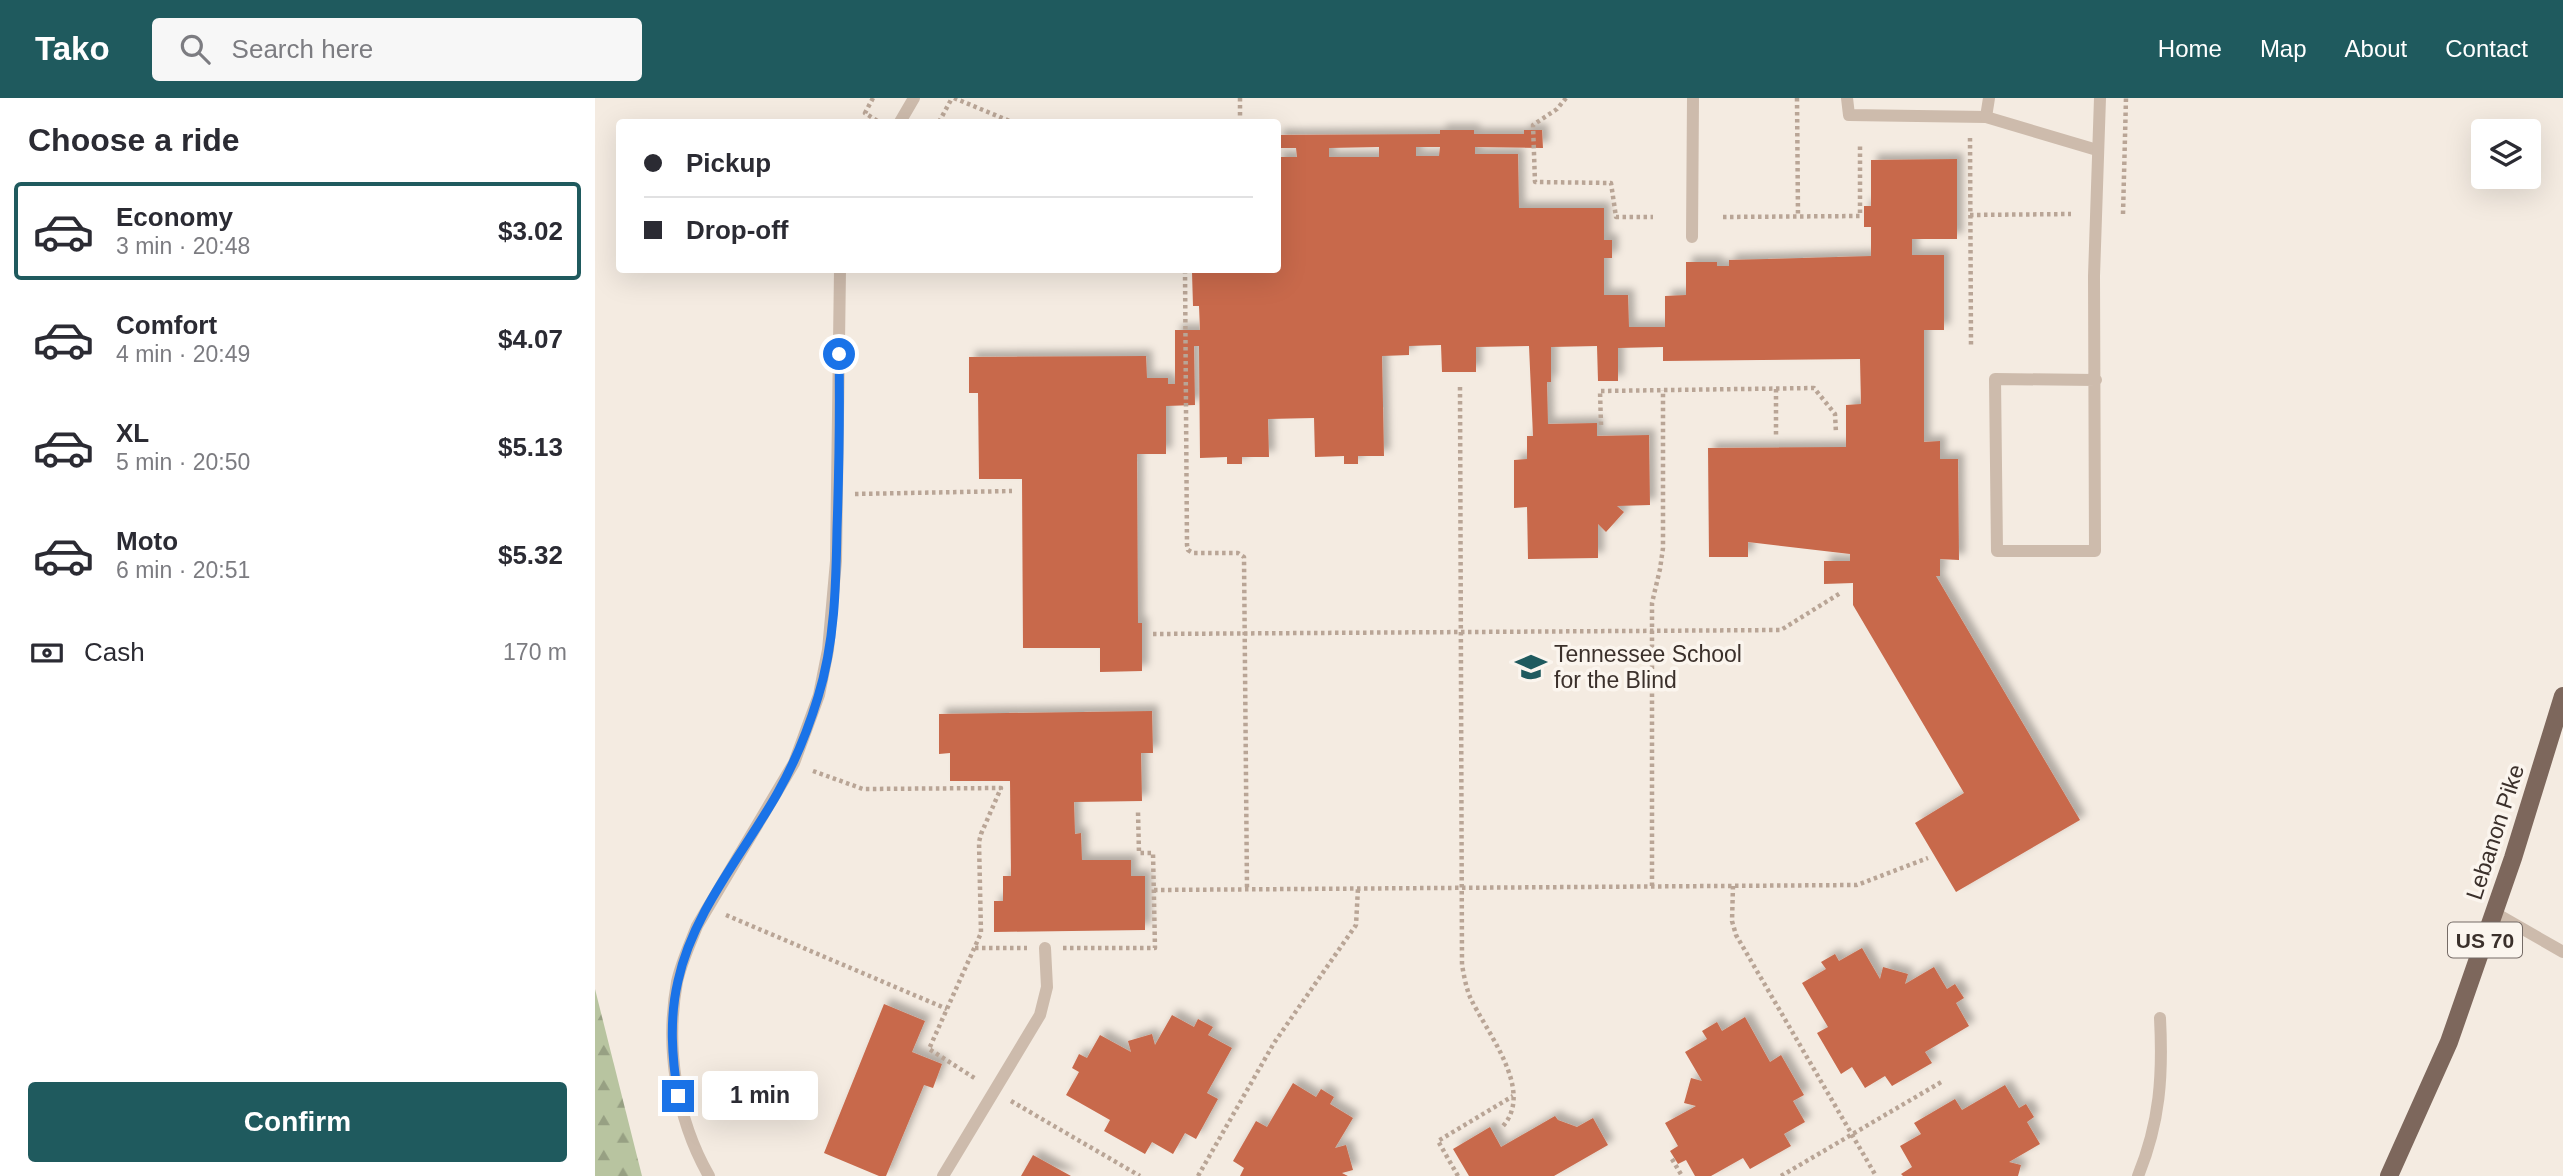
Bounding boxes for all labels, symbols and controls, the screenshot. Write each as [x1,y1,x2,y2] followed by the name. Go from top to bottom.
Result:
[152,18,642,81] search box
[35,30,110,67] text: Tako
[176,30,214,68] icon: search
[232,34,373,64] text: Search here
[2158,35,2222,62] text: Home
[2260,35,2307,62] text: Map
[2345,35,2407,62] text: About
[2445,35,2528,62] text: Contact
[2471,119,2541,189] map controls
[2471,119,2541,189] button: layers
[28,122,240,158] text: Choose a ride
[686,148,771,178] text: Pickup
[32,200,95,263] icon: car
[116,202,233,232] text: Economy
[686,215,789,245] text: Drop-off
[498,216,563,246] text: $3.02
[116,233,250,259] text: 3 min · 20:48
[32,308,95,371] icon: car
[116,310,217,340] text: Comfort
[498,324,563,354] text: $4.07
[823,338,855,370] route start
[116,341,250,367] text: 4 min · 20:49
[32,416,95,479] icon: car
[116,418,149,448] text: XL
[498,432,563,462] text: $5.13
[116,449,250,475] text: 5 min · 20:50
[32,524,95,587] icon: car
[116,526,178,556] text: Moto
[498,540,563,570] text: $5.32
[116,557,250,583] text: 6 min · 20:51
[28,634,66,672] icon: cash
[84,637,145,667] text: Cash
[503,639,567,665] text: 170 m
[1554,641,1742,693] place label: Tennessee School for the Blind
[1514,650,1548,684] school or university icon: Tennessee School for the Blind
[2461,761,2529,903] street label: Lebanon Pike
[2448,922,2522,958] road number: US 70
[703,1072,818,1121] callout: 1 min
[662,1080,694,1112] route end
[28,1082,567,1162] button: Confirm
[730,1082,790,1108] text: 1 min

